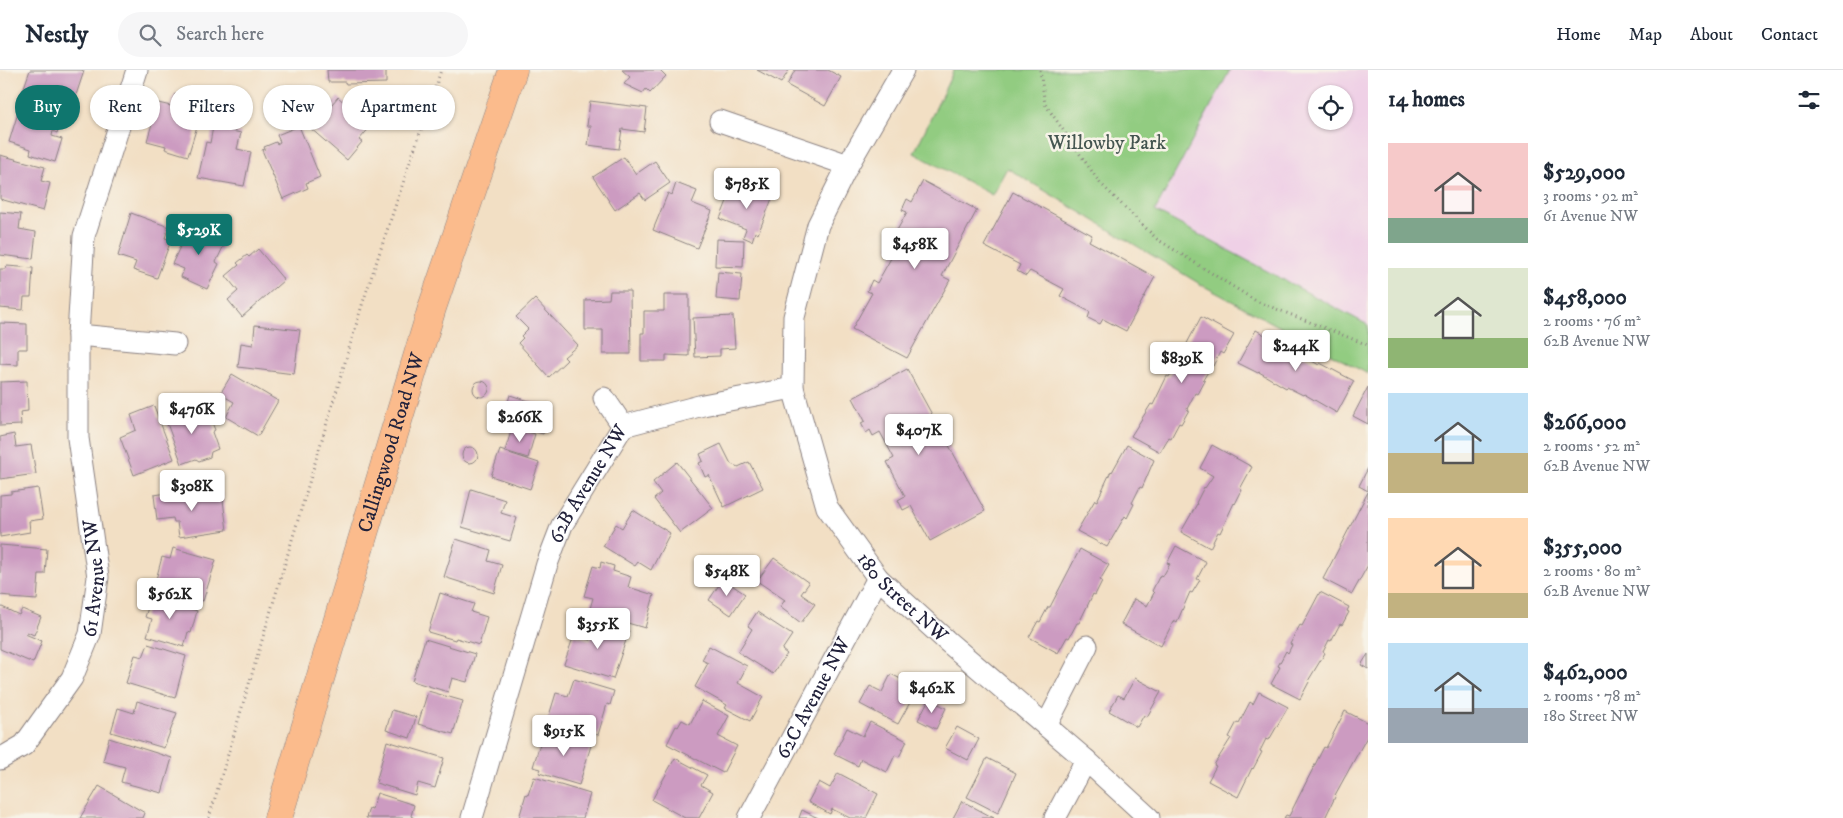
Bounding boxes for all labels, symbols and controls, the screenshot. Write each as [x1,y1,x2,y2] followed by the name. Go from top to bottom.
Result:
[118,12,468,57] search box
[25,20,88,50] text: Nestly
[136,21,164,49] icon: search
[176,23,264,46] text: Search here
[1556,24,1601,46] text: Home
[1629,24,1662,46] text: Map
[1690,24,1733,46] text: About
[1761,24,1818,46] text: Contact
[15,85,80,130] chip: Buy
[90,85,160,130] chip: Rent
[170,85,253,130] chip: Filters
[263,85,332,130] chip: New
[342,85,455,130] chip: Apartment
[1308,85,1353,130] map controls
[1308,85,1353,130] button: locate
[1795,86,1823,114] icon: filters
[1388,87,1465,113] text: 14 homes
[1047,131,1166,156] park label: Willowby Park
[1543,160,1625,186] text: $529,000
[1428,163,1488,223] icon: home
[712,168,782,210] pin: $785K
[725,174,769,194] text: $785K
[1543,186,1638,206] text: 3 rooms · 92 m²
[1543,206,1638,226] text: 61 Avenue NW
[164,214,234,256] pin: $529K
[177,220,221,240] text: $529K
[880,228,950,270] pin: $458K
[893,234,938,254] text: $458K
[1543,285,1627,311] text: $458,000
[1428,288,1488,348] icon: home
[1543,311,1641,331] text: 2 rooms · 76 m²
[1261,330,1331,372] pin: $244K
[1543,331,1650,351] text: 62B Avenue NW
[1273,336,1319,356] text: $244K
[1147,342,1217,384] pin: $839K
[1161,348,1203,368] text: $839K
[352,349,430,536] street label: Callingwood Road NW
[157,392,227,435] pin: $476K
[169,399,215,419] text: $476K
[485,400,555,443] pin: $266K
[498,407,542,427] text: $266K
[1543,410,1626,436] text: $266,000
[1428,413,1488,473] icon: home
[884,414,954,456] pin: $407K
[544,420,634,547] street label: 62B Avenue NW
[896,420,942,440] text: $407K
[1543,436,1640,456] text: 2 rooms · 52 m²
[1543,456,1650,476] text: 62B Avenue NW
[157,470,227,512] pin: $308K
[171,476,213,496] text: $308K
[77,517,111,639] street label: 61 Avenue NW
[1543,535,1622,561] text: $355,000
[1428,538,1488,598] icon: home
[851,548,954,649] street label: 180 Street NW
[692,554,762,597] pin: $548K
[705,561,749,581] text: $548K
[1543,561,1641,581] text: 2 rooms · 80 m²
[135,578,205,620] pin: $562K
[1543,581,1650,601] text: 62B Avenue NW
[148,584,192,604] text: $562K
[563,608,633,650] pin: $355K
[577,614,619,634] text: $355K
[771,632,857,763] street label: 62C Avenue NW
[1543,660,1628,686] text: $462,000
[1428,663,1488,723] icon: home
[897,672,967,714] pin: $462K
[909,678,955,698] text: $462K
[1543,686,1640,706] text: 2 rooms · 78 m²
[1543,706,1638,726] text: 180 Street NW
[529,714,599,757] pin: $915K
[543,721,585,741] text: $915K

